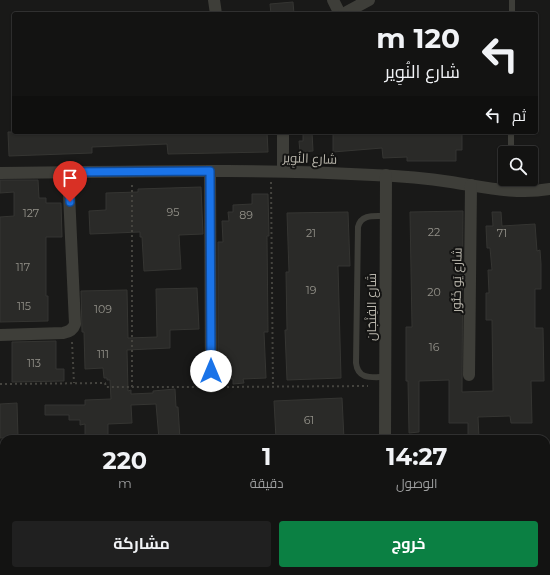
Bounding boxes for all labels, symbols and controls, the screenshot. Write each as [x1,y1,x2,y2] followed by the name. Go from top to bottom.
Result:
[376,21,460,55] text: 120 m
[474,28,526,80] icon: left
[385,61,460,83] text: شارع النُوِير
[482,104,504,126] icon: left
[512,106,526,125] text: ثم
[498,146,538,186] map controls
[498,146,538,186] button: search
[281,149,337,169] street label: شارع النُوِير
[53,161,87,202] pin
[59,167,81,189] icon: arrive
[167,205,179,219] house number: 95
[23,206,39,220] house number: 127
[239,208,253,222] house number: 89
[428,225,440,239] house number: 22
[306,226,316,240] house number: 21
[497,226,507,240] house number: 71
[447,247,466,314] street label: شارع يَو خَنُّور
[16,260,30,274] house number: 117
[363,273,380,341] street label: شارع الفِنْجَان
[306,283,317,297] house number: 19
[427,285,441,299] house number: 20
[17,299,31,313] house number: 115
[94,302,112,316] house number: 109
[429,340,440,354] house number: 16
[97,347,109,361] house number: 111
[190,350,232,392] position arrow
[27,356,41,370] house number: 113
[304,413,314,427] house number: 61
[262,442,271,471] text: 1
[386,442,447,471] text: 14:27
[103,446,147,475] text: 220
[118,475,132,491] text: m
[250,475,284,491] text: دقيقة
[396,475,437,491] text: الوصول
[12,521,271,567] button: مشاركة
[279,521,538,567] button: خروج

